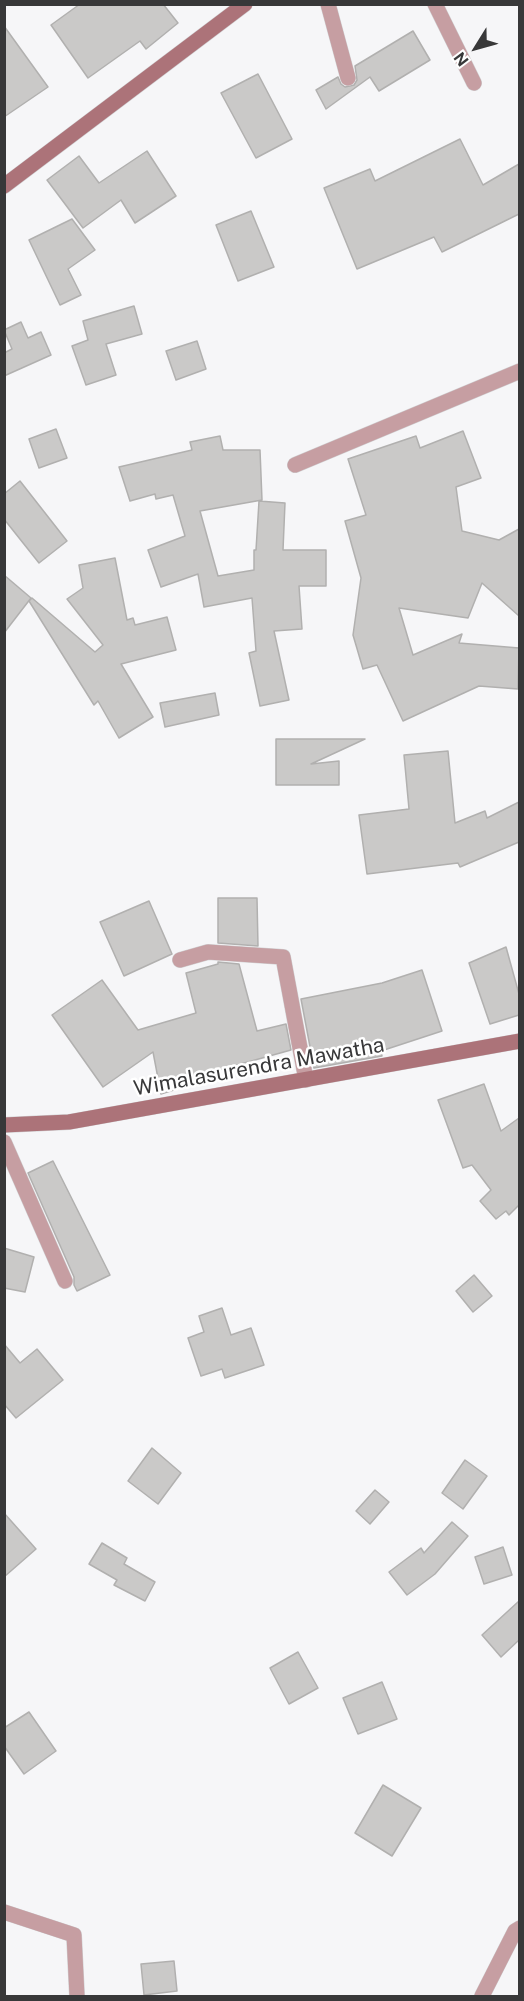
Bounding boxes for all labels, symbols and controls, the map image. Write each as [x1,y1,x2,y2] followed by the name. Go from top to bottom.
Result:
[446,18,506,78] north arrow
[450,48,473,70] text: N
[132,1033,386,1101] street label: Wimalasurendra Mawatha

